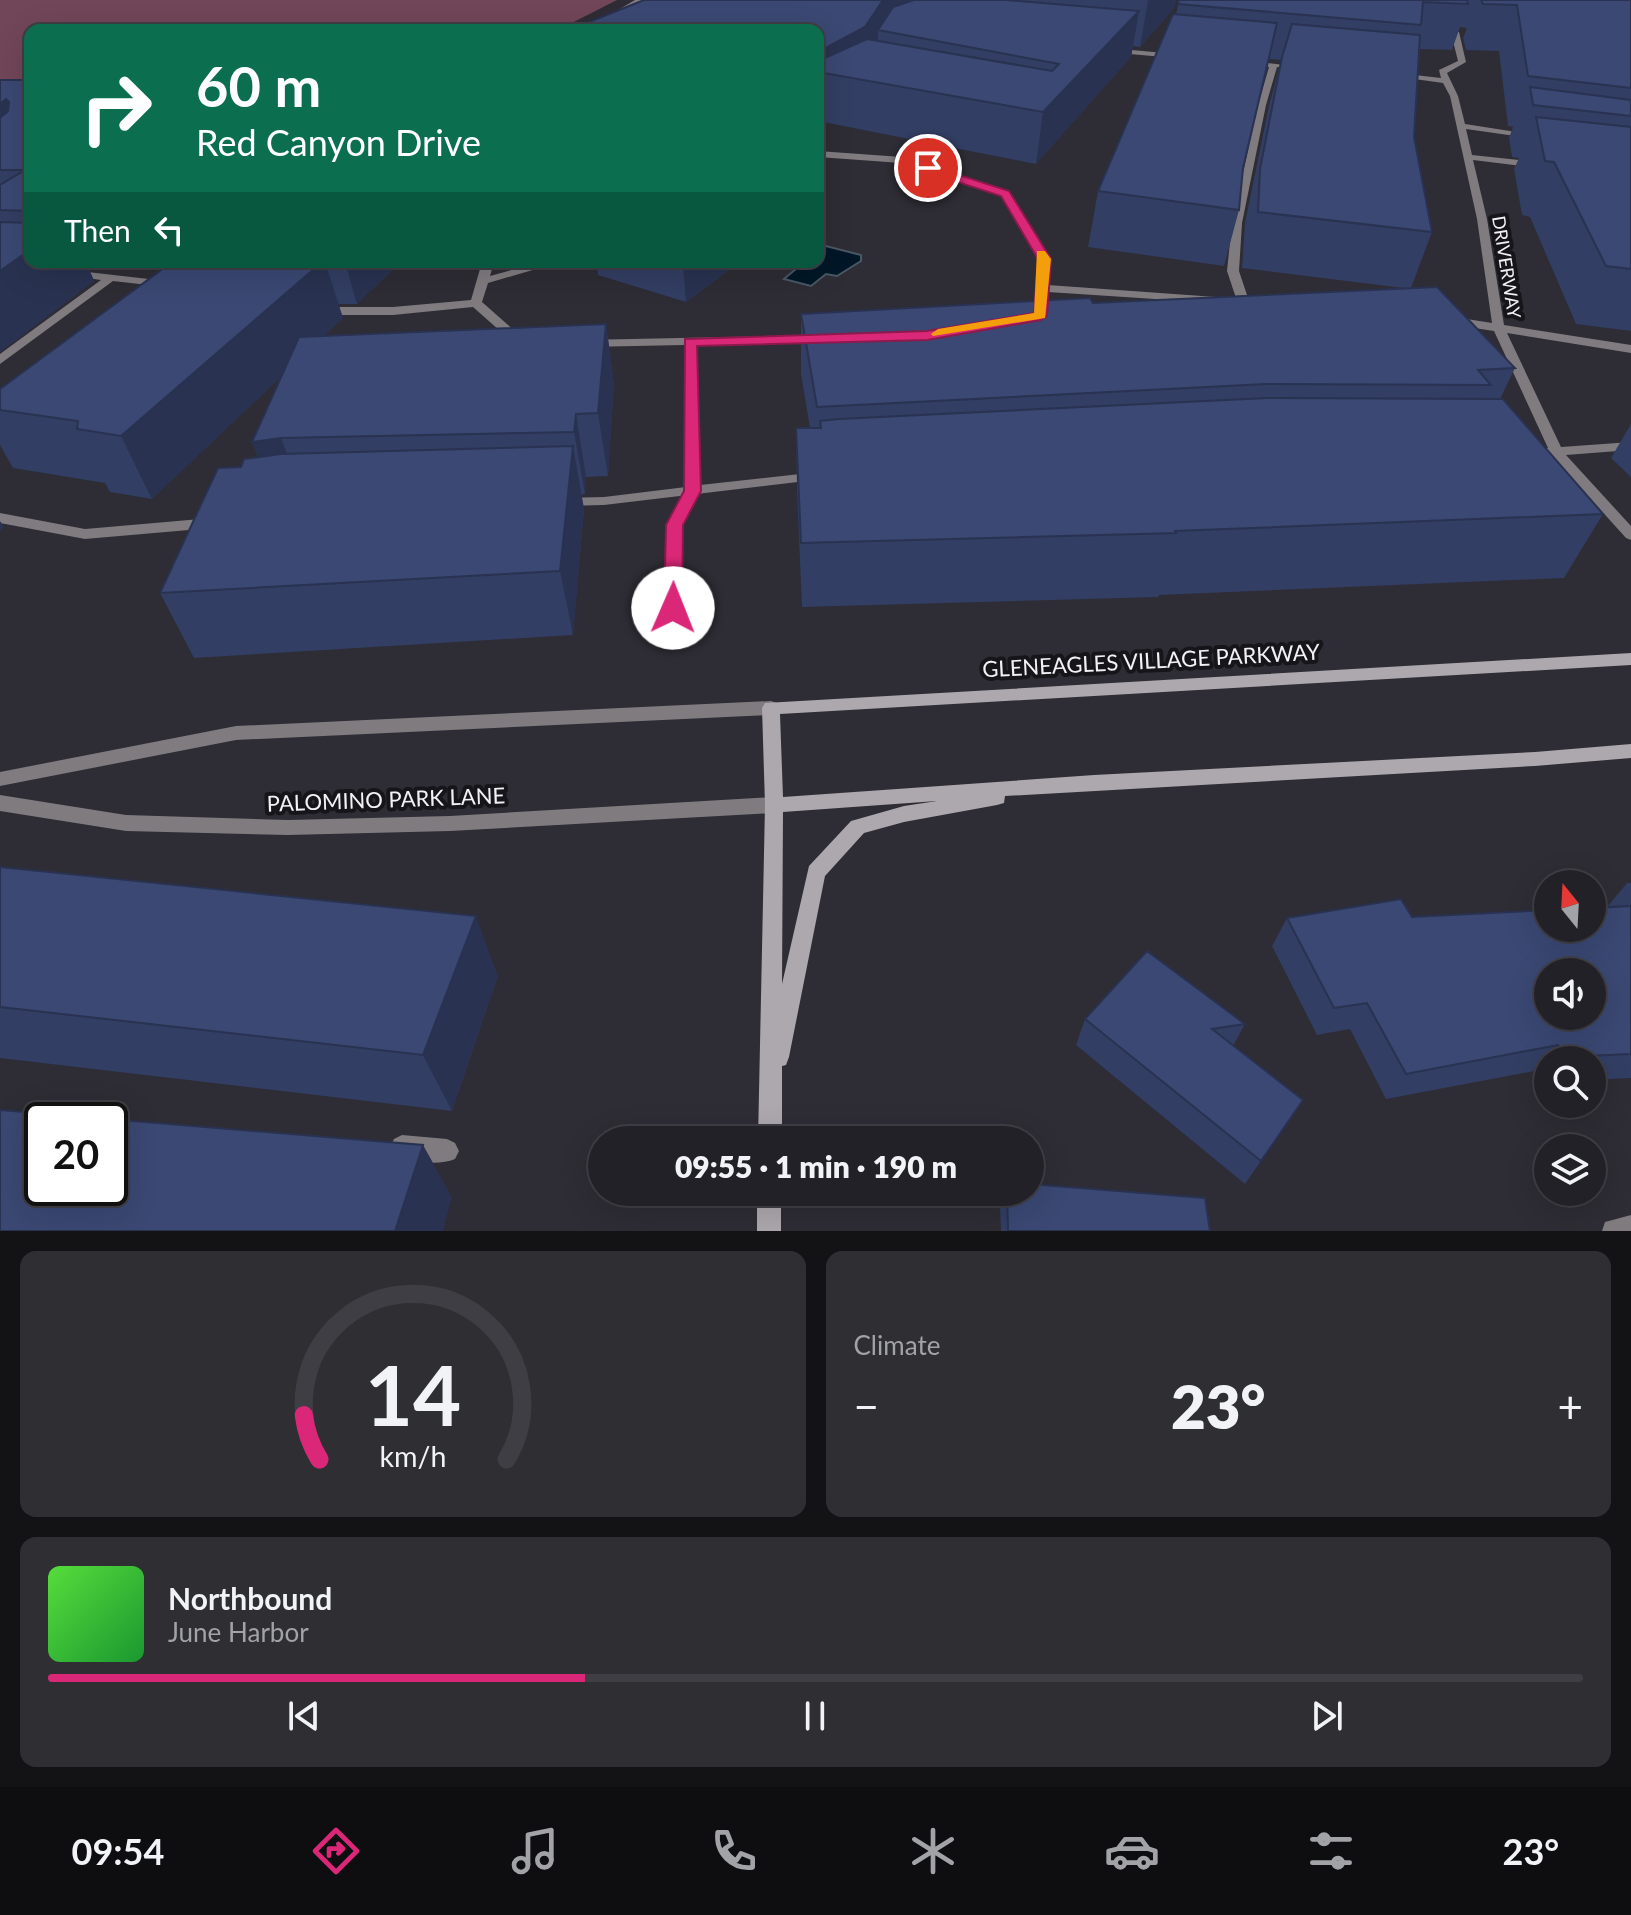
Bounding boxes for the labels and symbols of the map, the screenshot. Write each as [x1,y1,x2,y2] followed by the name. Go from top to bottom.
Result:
[894,134,962,202] pin
[1488,214,1526,321] street label: DRIVERWAY
[631,566,715,650] position arrow
[982,638,1321,682] street label: GLENEAGLES VILLAGE PARKWAY
[266,781,506,817] street label: PALOMINO PARK LANE
[1534,870,1606,942] north arrow
[24,1102,128,1206] speed limit sign: 20

